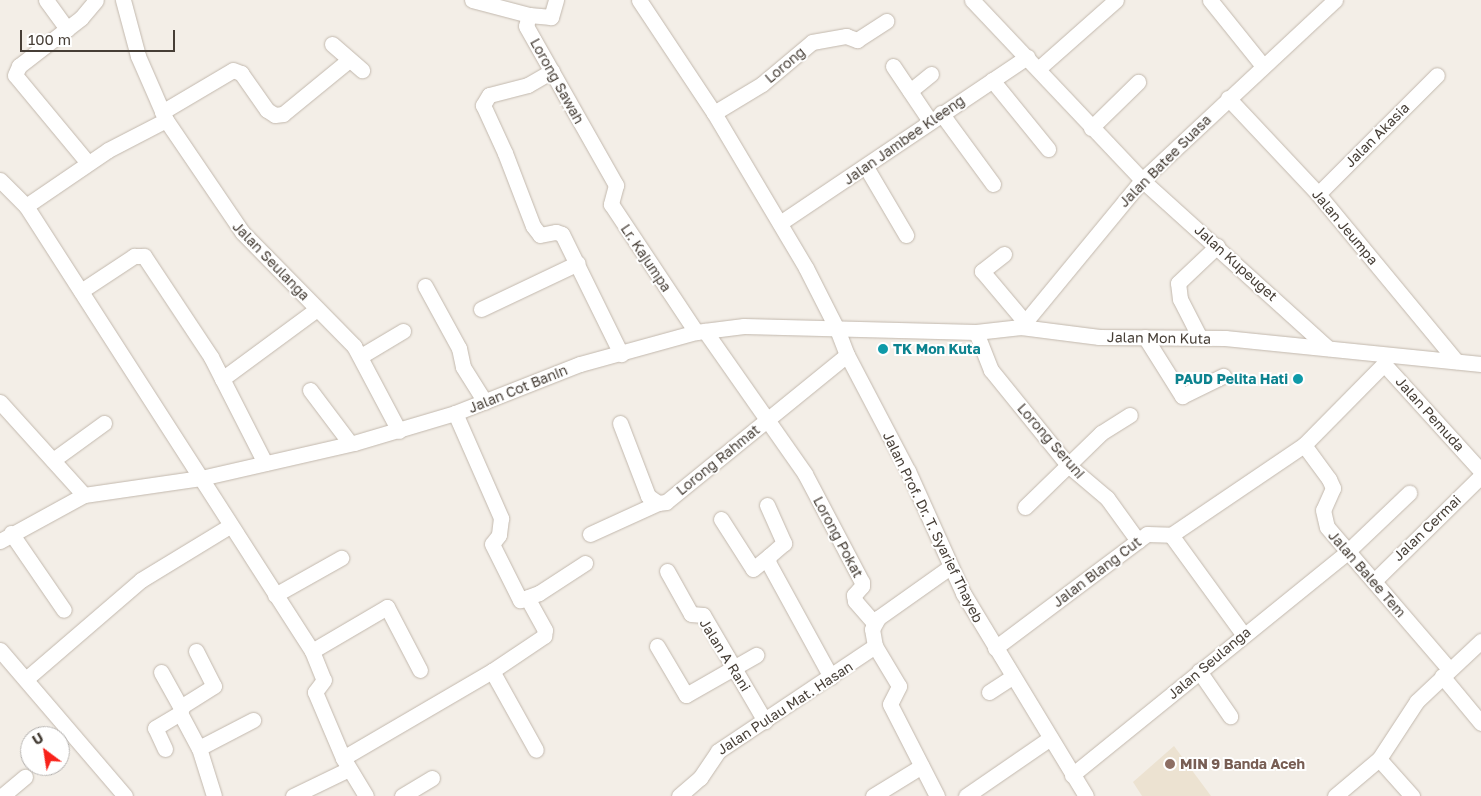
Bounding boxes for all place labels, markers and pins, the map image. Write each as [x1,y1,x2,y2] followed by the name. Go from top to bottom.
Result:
[893,341,981,357] place label: TK Mon Kuta
[877,343,889,355] marker: TK Mon Kuta
[1175,371,1288,387] place label: PAUD Pelita Hati
[1292,373,1304,385] marker: PAUD Pelita Hati
[1180,756,1305,772] place label: MIN 9 Banda Aceh
[1164,758,1176,770] marker: MIN 9 Banda Aceh

